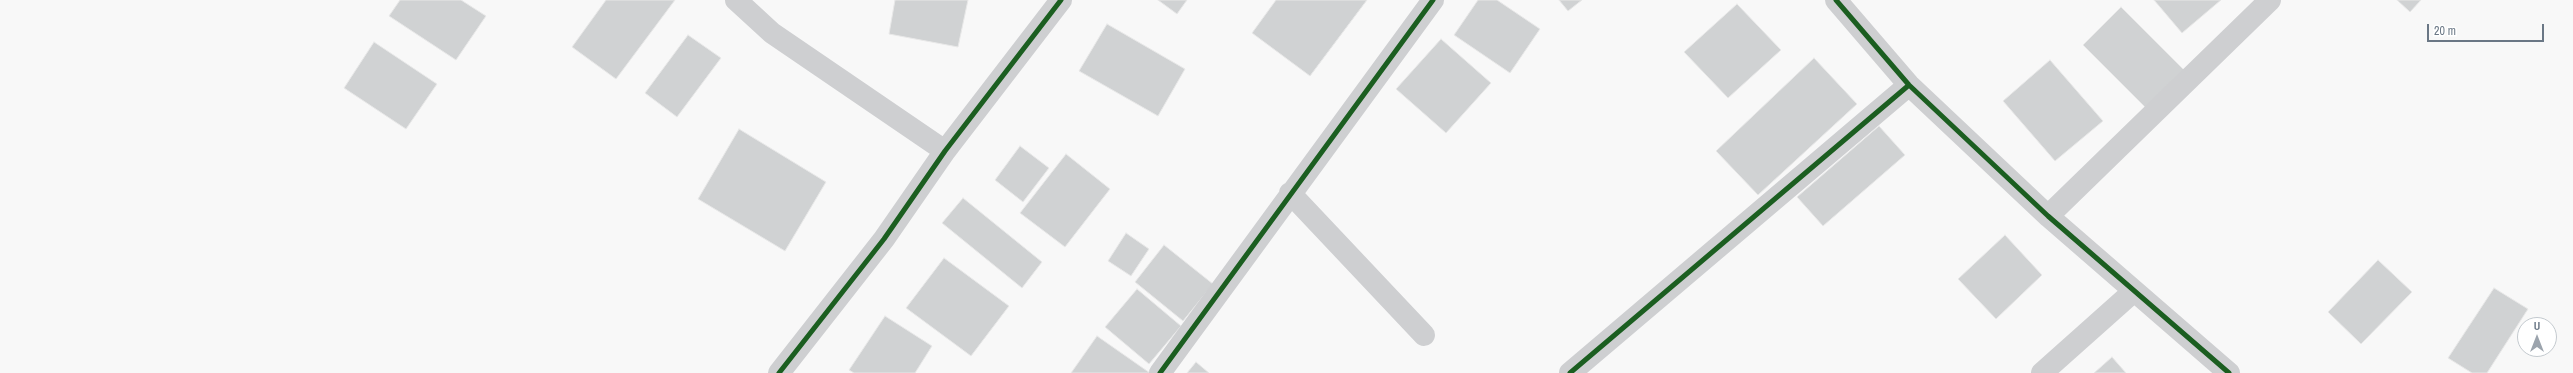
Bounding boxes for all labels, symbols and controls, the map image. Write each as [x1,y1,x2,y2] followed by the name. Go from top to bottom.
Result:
[2429,16,2546,42] scale bar
[2434,23,2456,39] text: 20 m
[2517,317,2557,357] north arrow
[2534,319,2540,333] text: U

